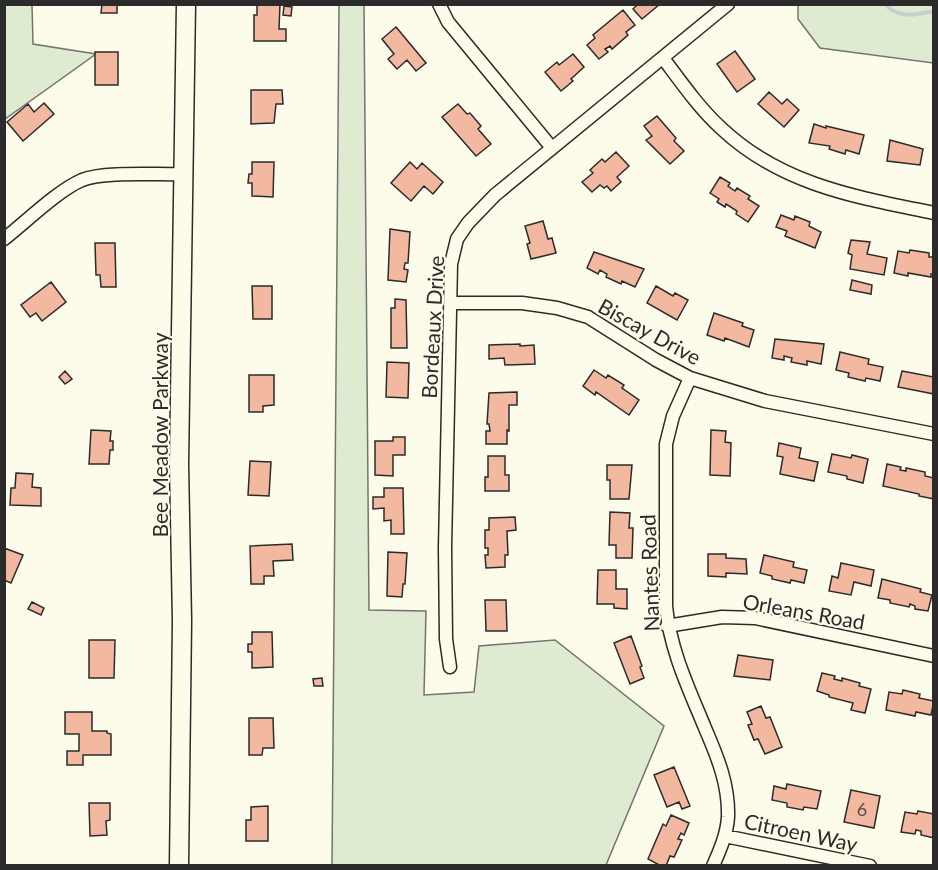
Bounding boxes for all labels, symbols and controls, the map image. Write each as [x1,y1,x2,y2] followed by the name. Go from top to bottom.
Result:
[416,255,448,399] street label: Bordeaux Drive
[594,293,706,369] street label: Biscay Drive
[147,332,172,538] street label: Bee Meadow Parkway
[634,514,664,632] street label: Nantes Road
[741,588,867,634] street label: Orleans Road
[857,798,867,820] house number: 6
[742,808,860,856] street label: Citroen Way

